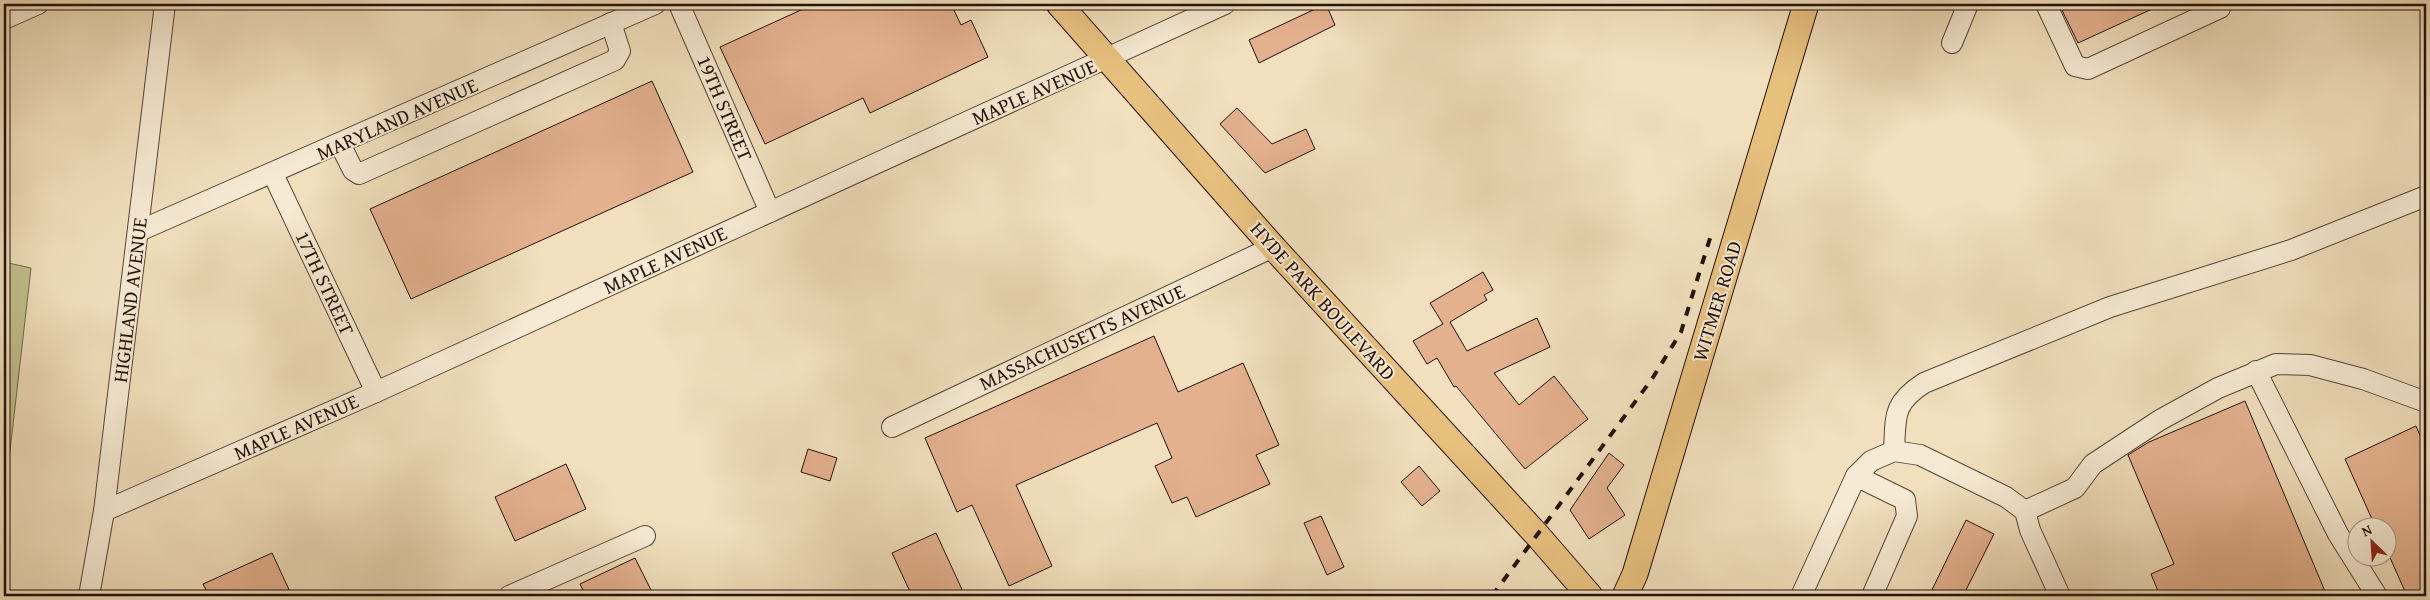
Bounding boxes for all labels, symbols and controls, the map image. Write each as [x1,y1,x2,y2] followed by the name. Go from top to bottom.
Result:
[690,51,761,165] street label: 19TH STREET
[967,51,1101,132] street label: MAPLE AVENUE
[312,70,482,167] street label: MARYLAND AVENUE
[1244,215,1403,386] street label: HYDE PARK BOULEVARD
[105,216,154,384] street label: HIGHLAND AVENUE
[598,218,732,301] street label: MAPLE AVENUE
[289,226,362,340] street label: 17TH STREET
[1685,237,1749,364] street label: WITMER ROAD
[974,276,1189,397] street label: MASSACHUSETTS AVENUE
[229,386,363,467] street label: MAPLE AVENUE
[2348,518,2398,568] north arrow
[2358,519,2376,541] text: N

